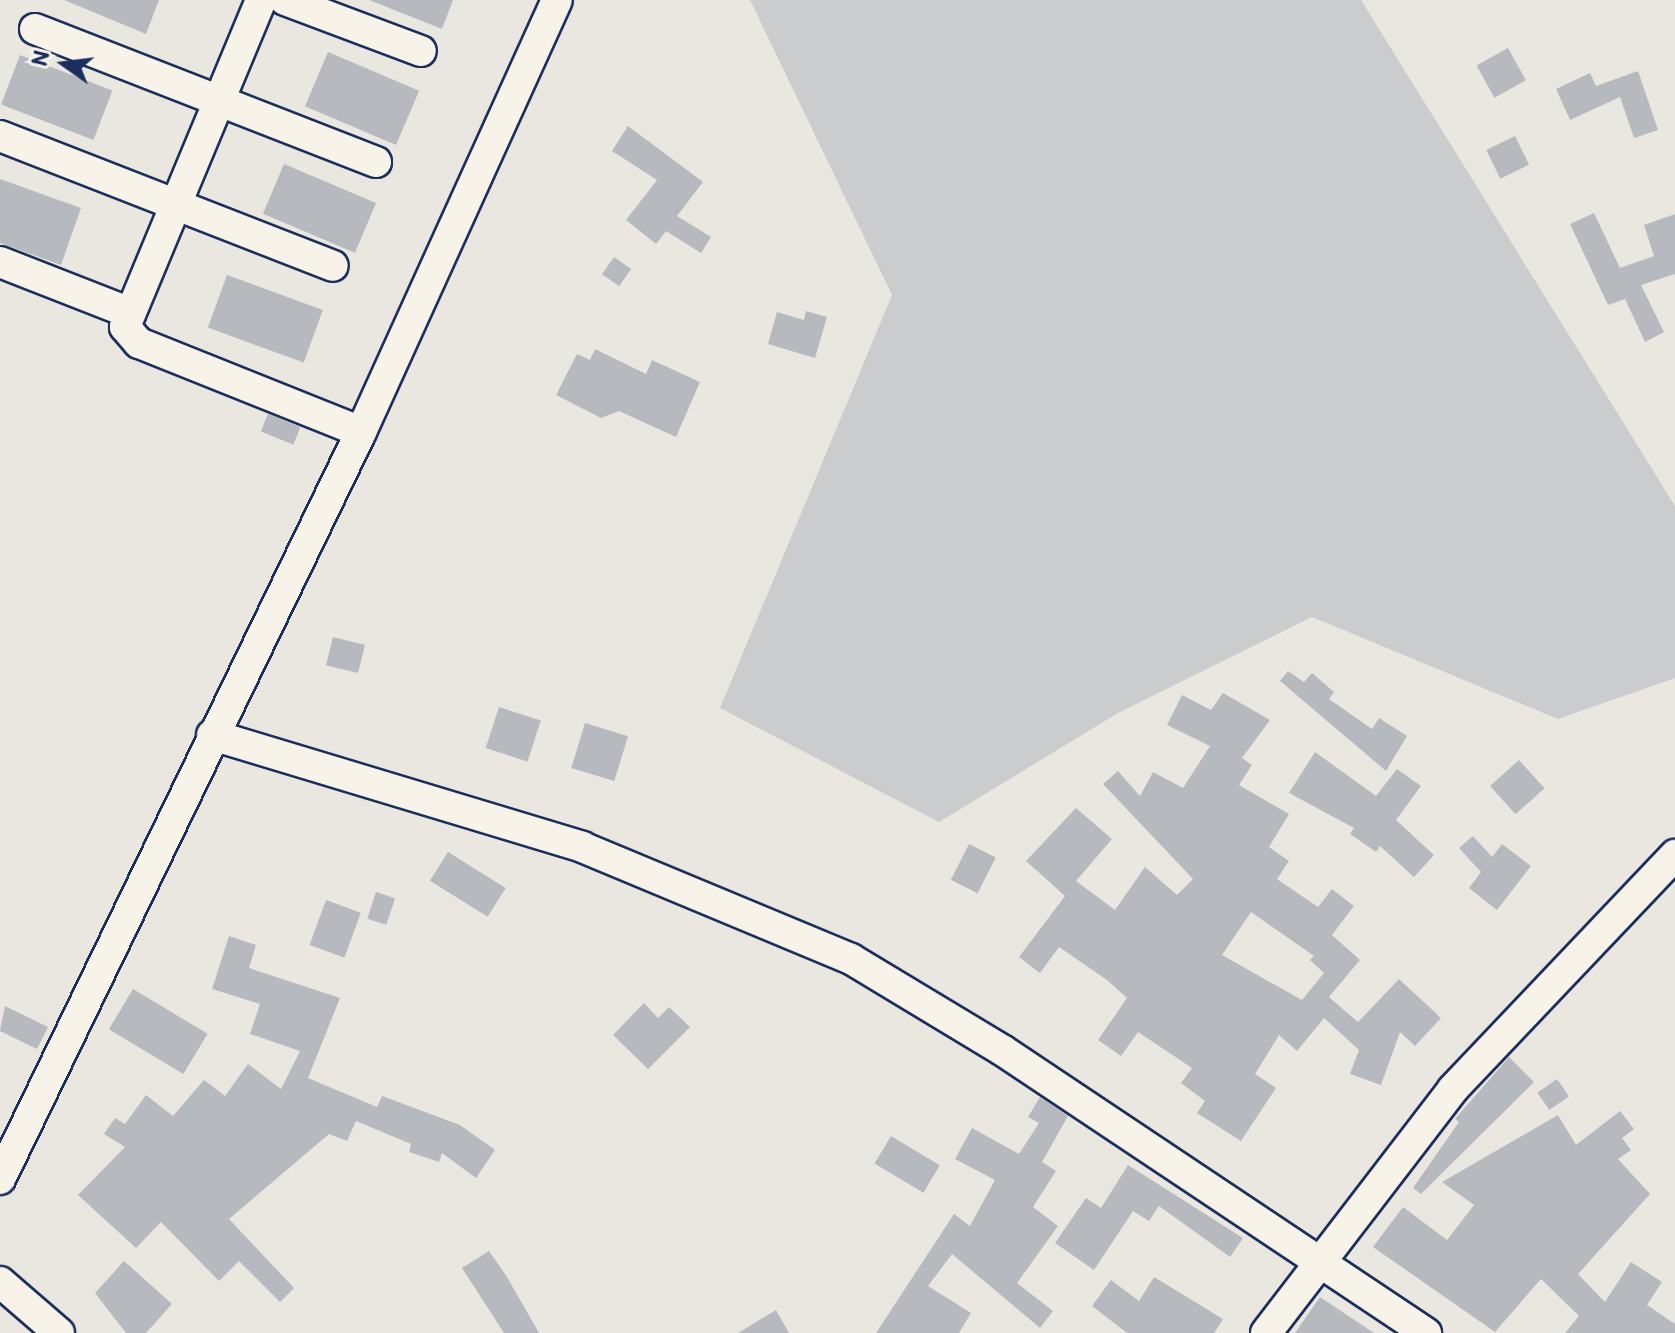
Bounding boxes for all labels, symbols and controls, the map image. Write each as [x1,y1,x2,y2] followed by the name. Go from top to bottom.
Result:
[24,24,104,104] north arrow
[25,48,55,69] text: N

